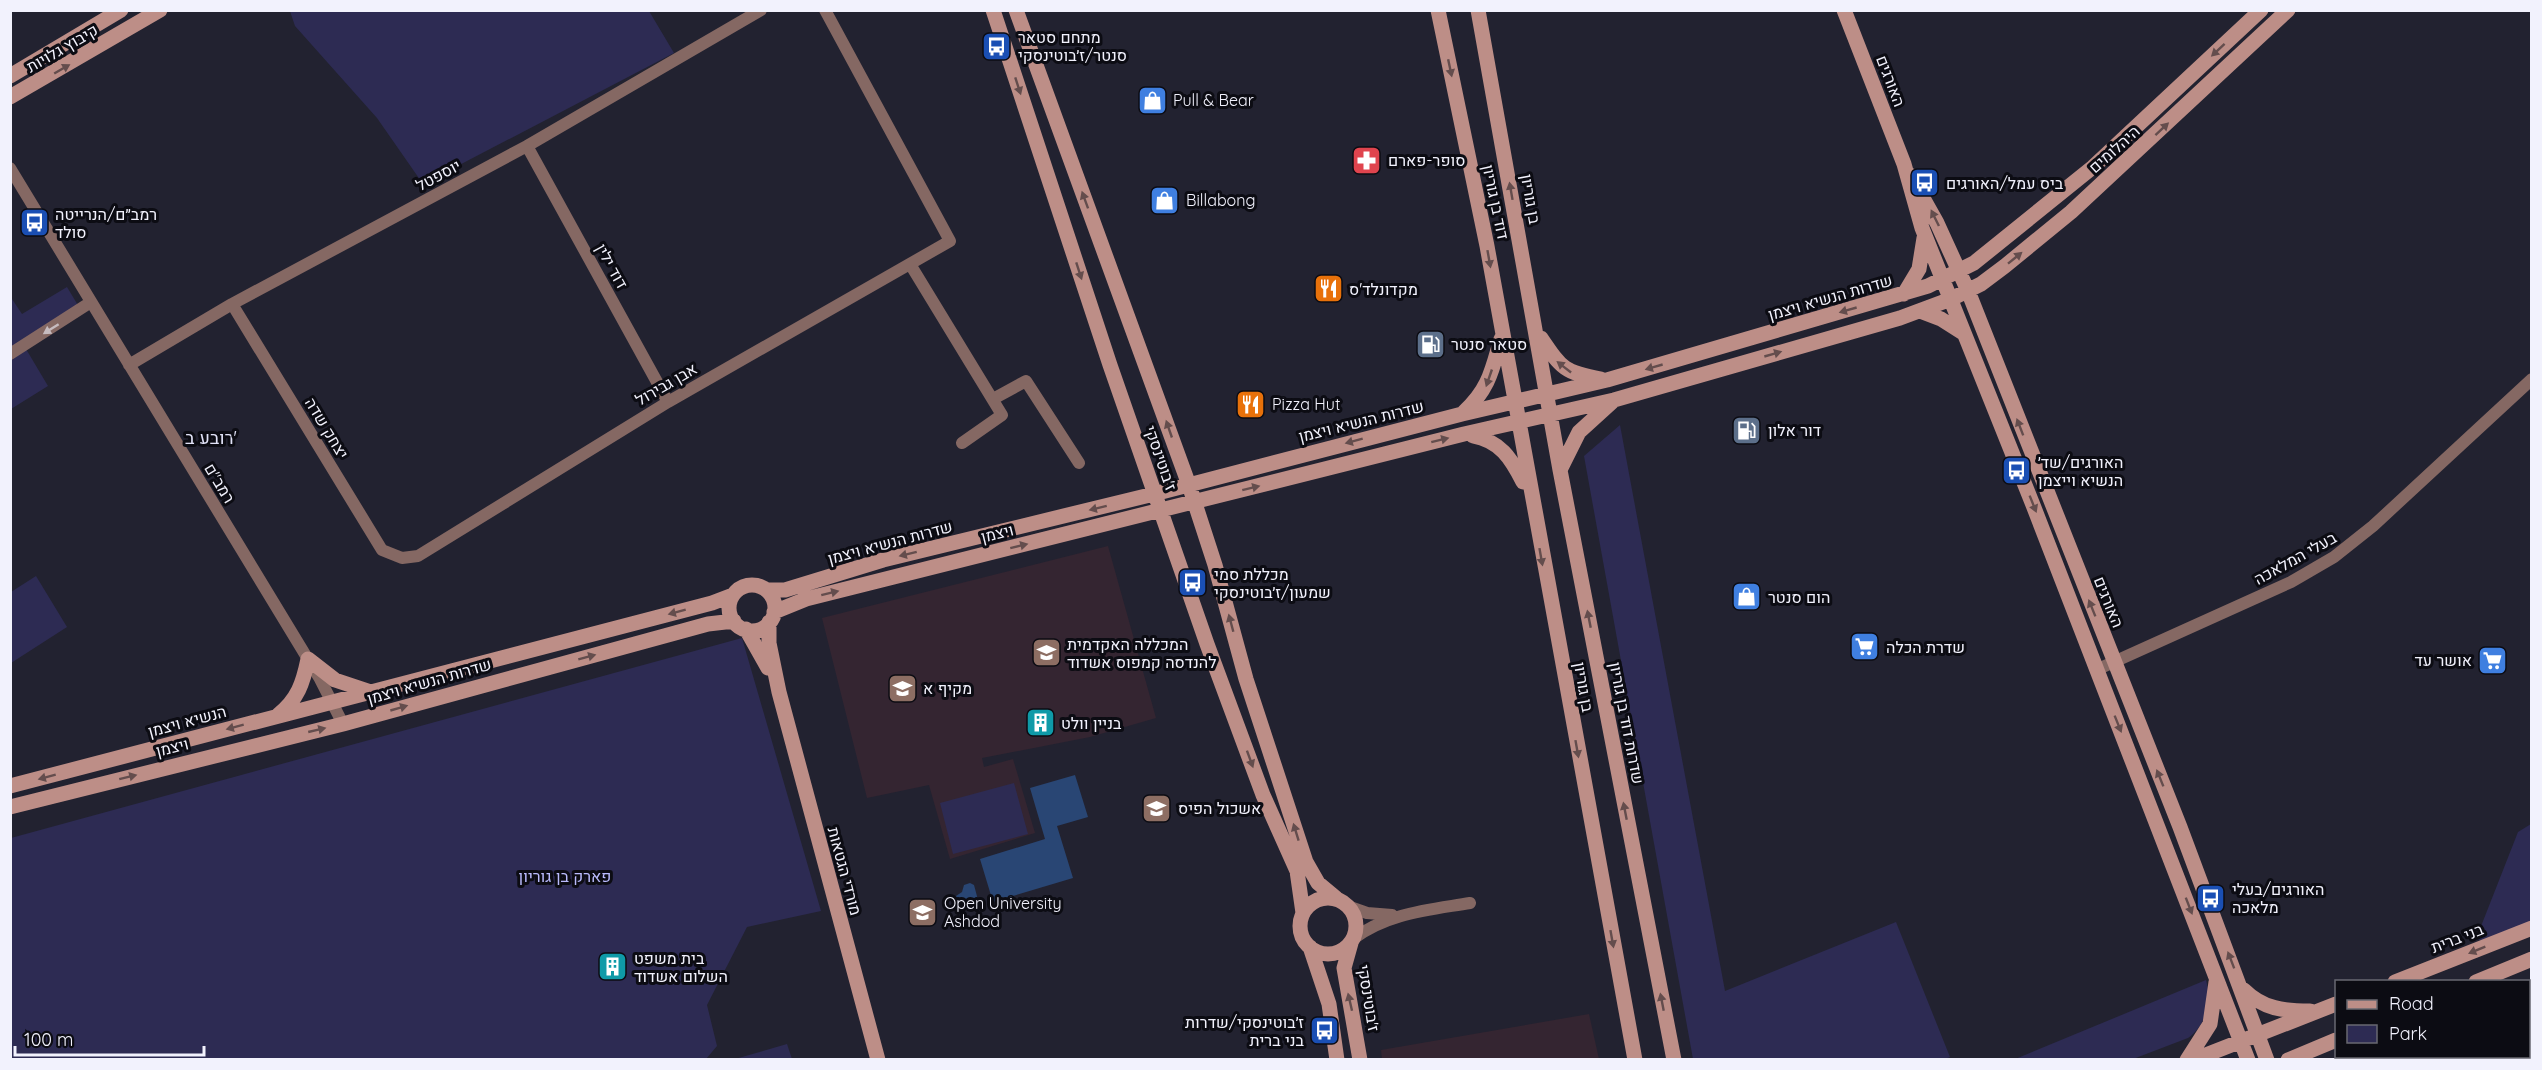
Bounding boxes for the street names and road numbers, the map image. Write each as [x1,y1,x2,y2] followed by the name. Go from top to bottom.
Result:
[23,19,101,77] street label: קיבוץ גלויות
[1872,52,1910,110] street label: האורגים
[2084,121,2144,177] street label: היהלומים
[412,155,464,195] street label: יוספטל
[1478,163,1514,241] street label: דוד בן גוריון
[1517,172,1545,226] street label: בן גוריון
[592,240,632,292] street label: דוד ילין
[1766,270,1894,324] street label: שדרות הנשיא ויצמן
[632,358,700,410] street label: אבן גבירול
[301,394,353,462] street label: יצחק שדה
[1296,396,1426,446] street label: שדרות הנשיא ויצמן
[1141,423,1182,493] street label: ז'בוטינסקי
[200,460,240,506] street label: רמב"ם
[825,516,955,568] street label: שדרות הנשיא ויצמן
[979,519,1015,547] street label: ויצמן
[2250,527,2340,589] street label: בעלי המלאכה
[2090,573,2128,631] street label: האורגים
[365,654,493,708] street label: שדרות הנשיא ויצמן
[1570,660,1598,714] street label: בן גוריון
[1605,660,1649,786] street label: שדרות דוד בן גוריון
[146,701,228,741] street label: הנשיא ויצמן
[154,733,190,761] street label: ויצמן
[824,825,866,917] street label: מורדי הגטאות
[2428,919,2487,957] street label: בני ברית
[1354,963,1384,1033] street label: ז'בוטינסקי

